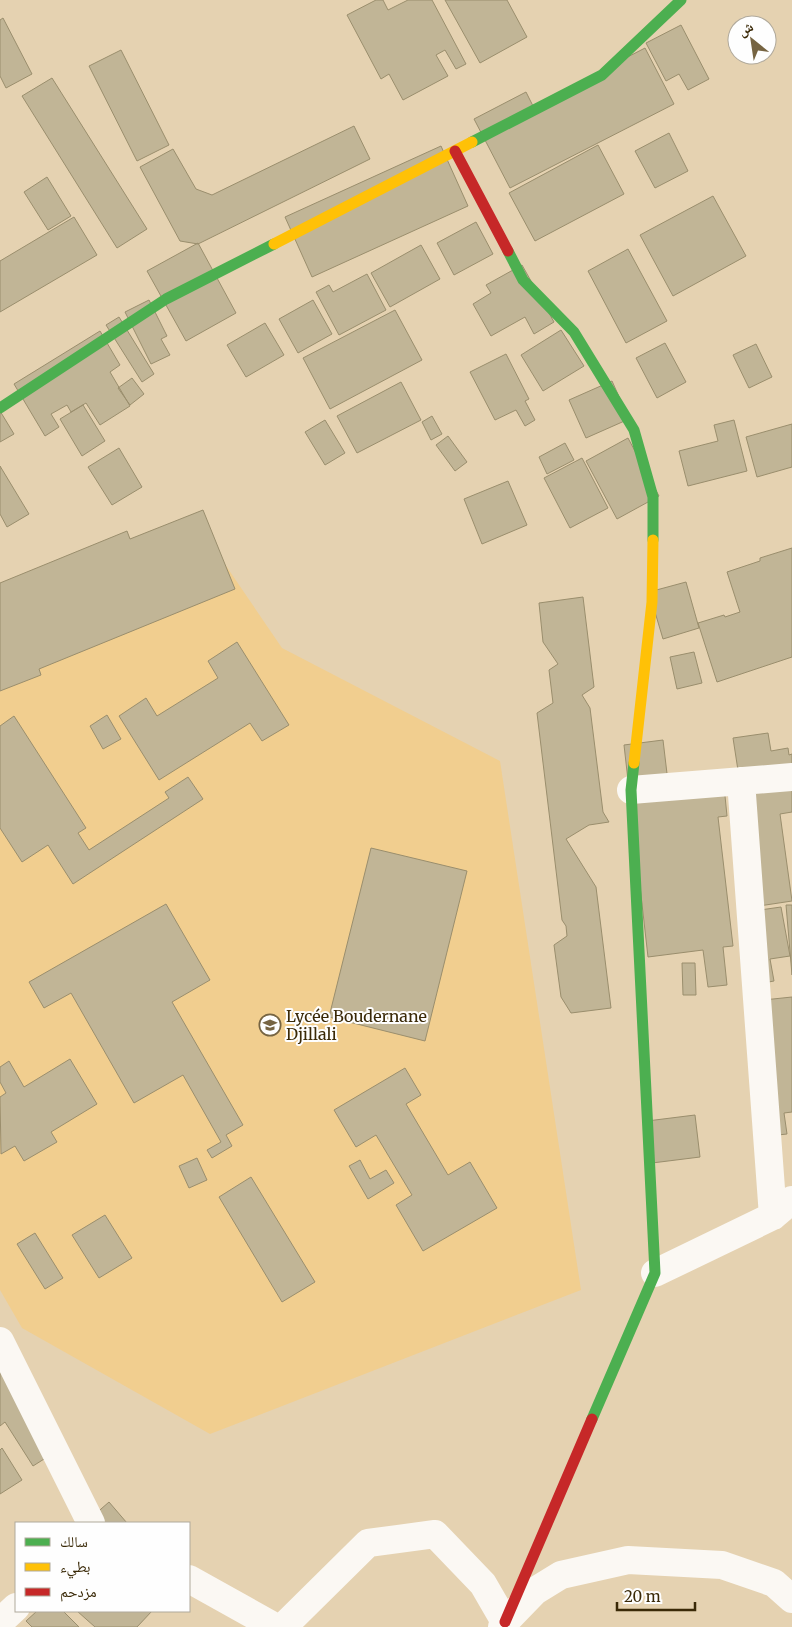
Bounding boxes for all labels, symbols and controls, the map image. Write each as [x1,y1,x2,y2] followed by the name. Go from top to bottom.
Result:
[727,15,777,65] north arrow
[735,17,757,40] text: ش
[286,1006,427,1044] place label: Lycée Boudernane Djillali
[258,1013,282,1037] school or university icon: Lycée Boudernane Djillali
[15,1522,190,1612] legend
[60,1532,88,1551] text: سالك
[60,1557,90,1579] text: بطيء
[617,1580,694,1612] scale bar
[60,1582,97,1602] text: مزدحم
[624,1587,661,1606] text: 20 m

